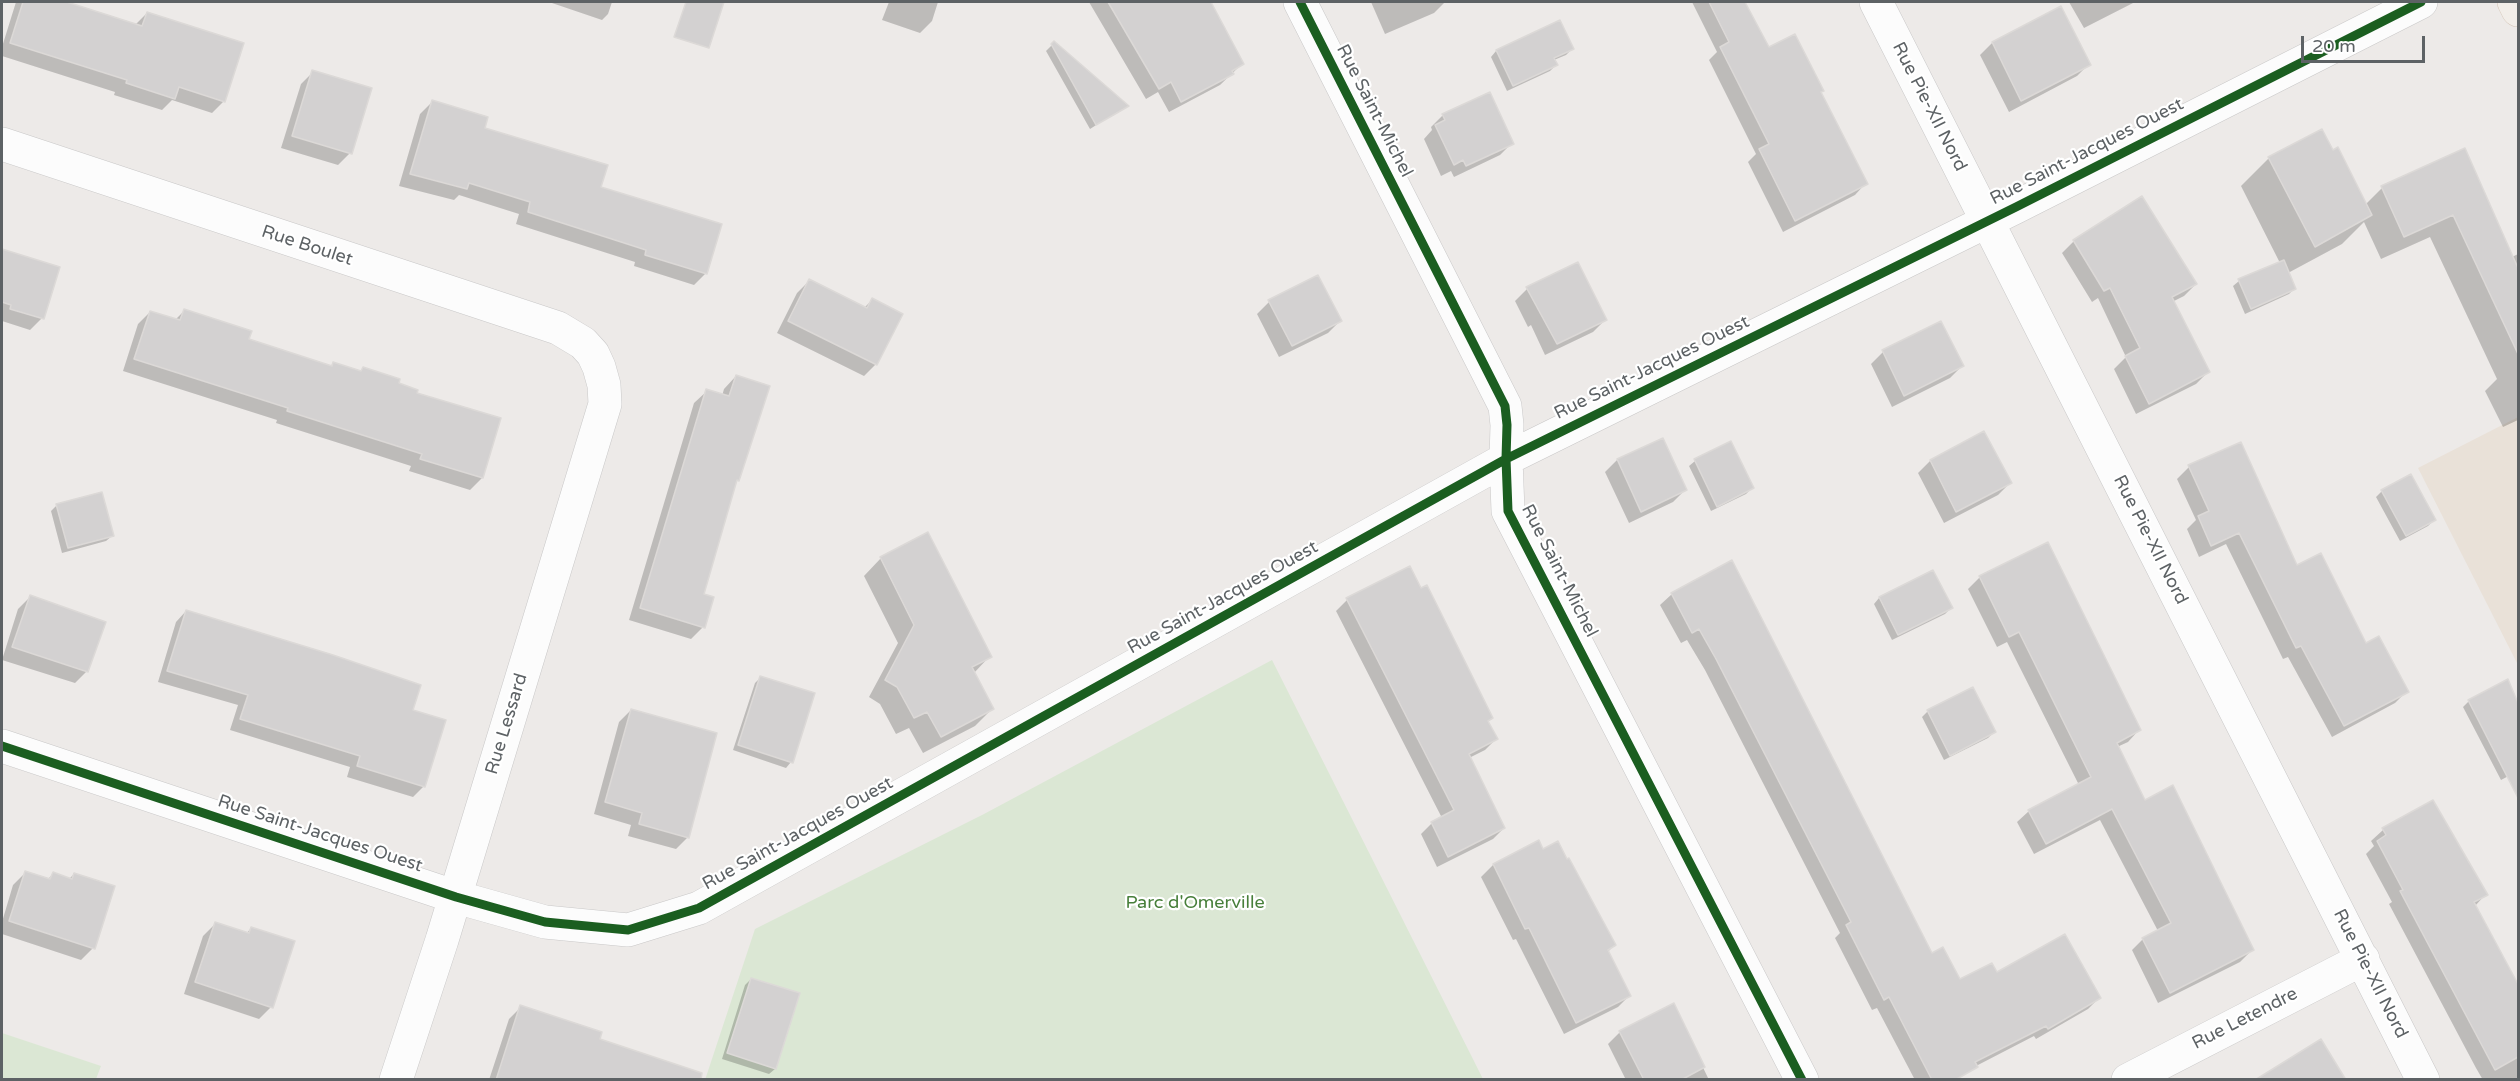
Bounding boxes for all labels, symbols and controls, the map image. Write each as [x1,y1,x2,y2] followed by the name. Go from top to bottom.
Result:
[2304,24,2428,62] scale bar
[2312,35,2356,57] text: 20 m
[1887,39,1971,175] street label: Rue Pie-XII Nord
[1331,41,1417,181] street label: Rue Saint-Michel
[1987,94,2187,210] street label: Rue Saint-Jacques Ouest
[259,221,355,271] street label: Rue Boulet
[1551,311,1753,425] street label: Rue Saint-Jacques Ouest
[2108,472,2192,608] street label: Rue Pie-XII Nord
[1516,501,1602,641] street label: Rue Saint-Michel
[1124,537,1322,659] street label: Rue Saint-Jacques Ouest
[481,671,533,777] street label: Rue Lessard
[699,773,897,895] street label: Rue Saint-Jacques Ouest
[215,791,425,877] street label: Rue Saint-Jacques Ouest
[1125,892,1265,914] park label: Parc d'Omerville
[2328,906,2412,1042] street label: Rue Pie-XII Nord
[2189,983,2301,1055] street label: Rue Letendre

